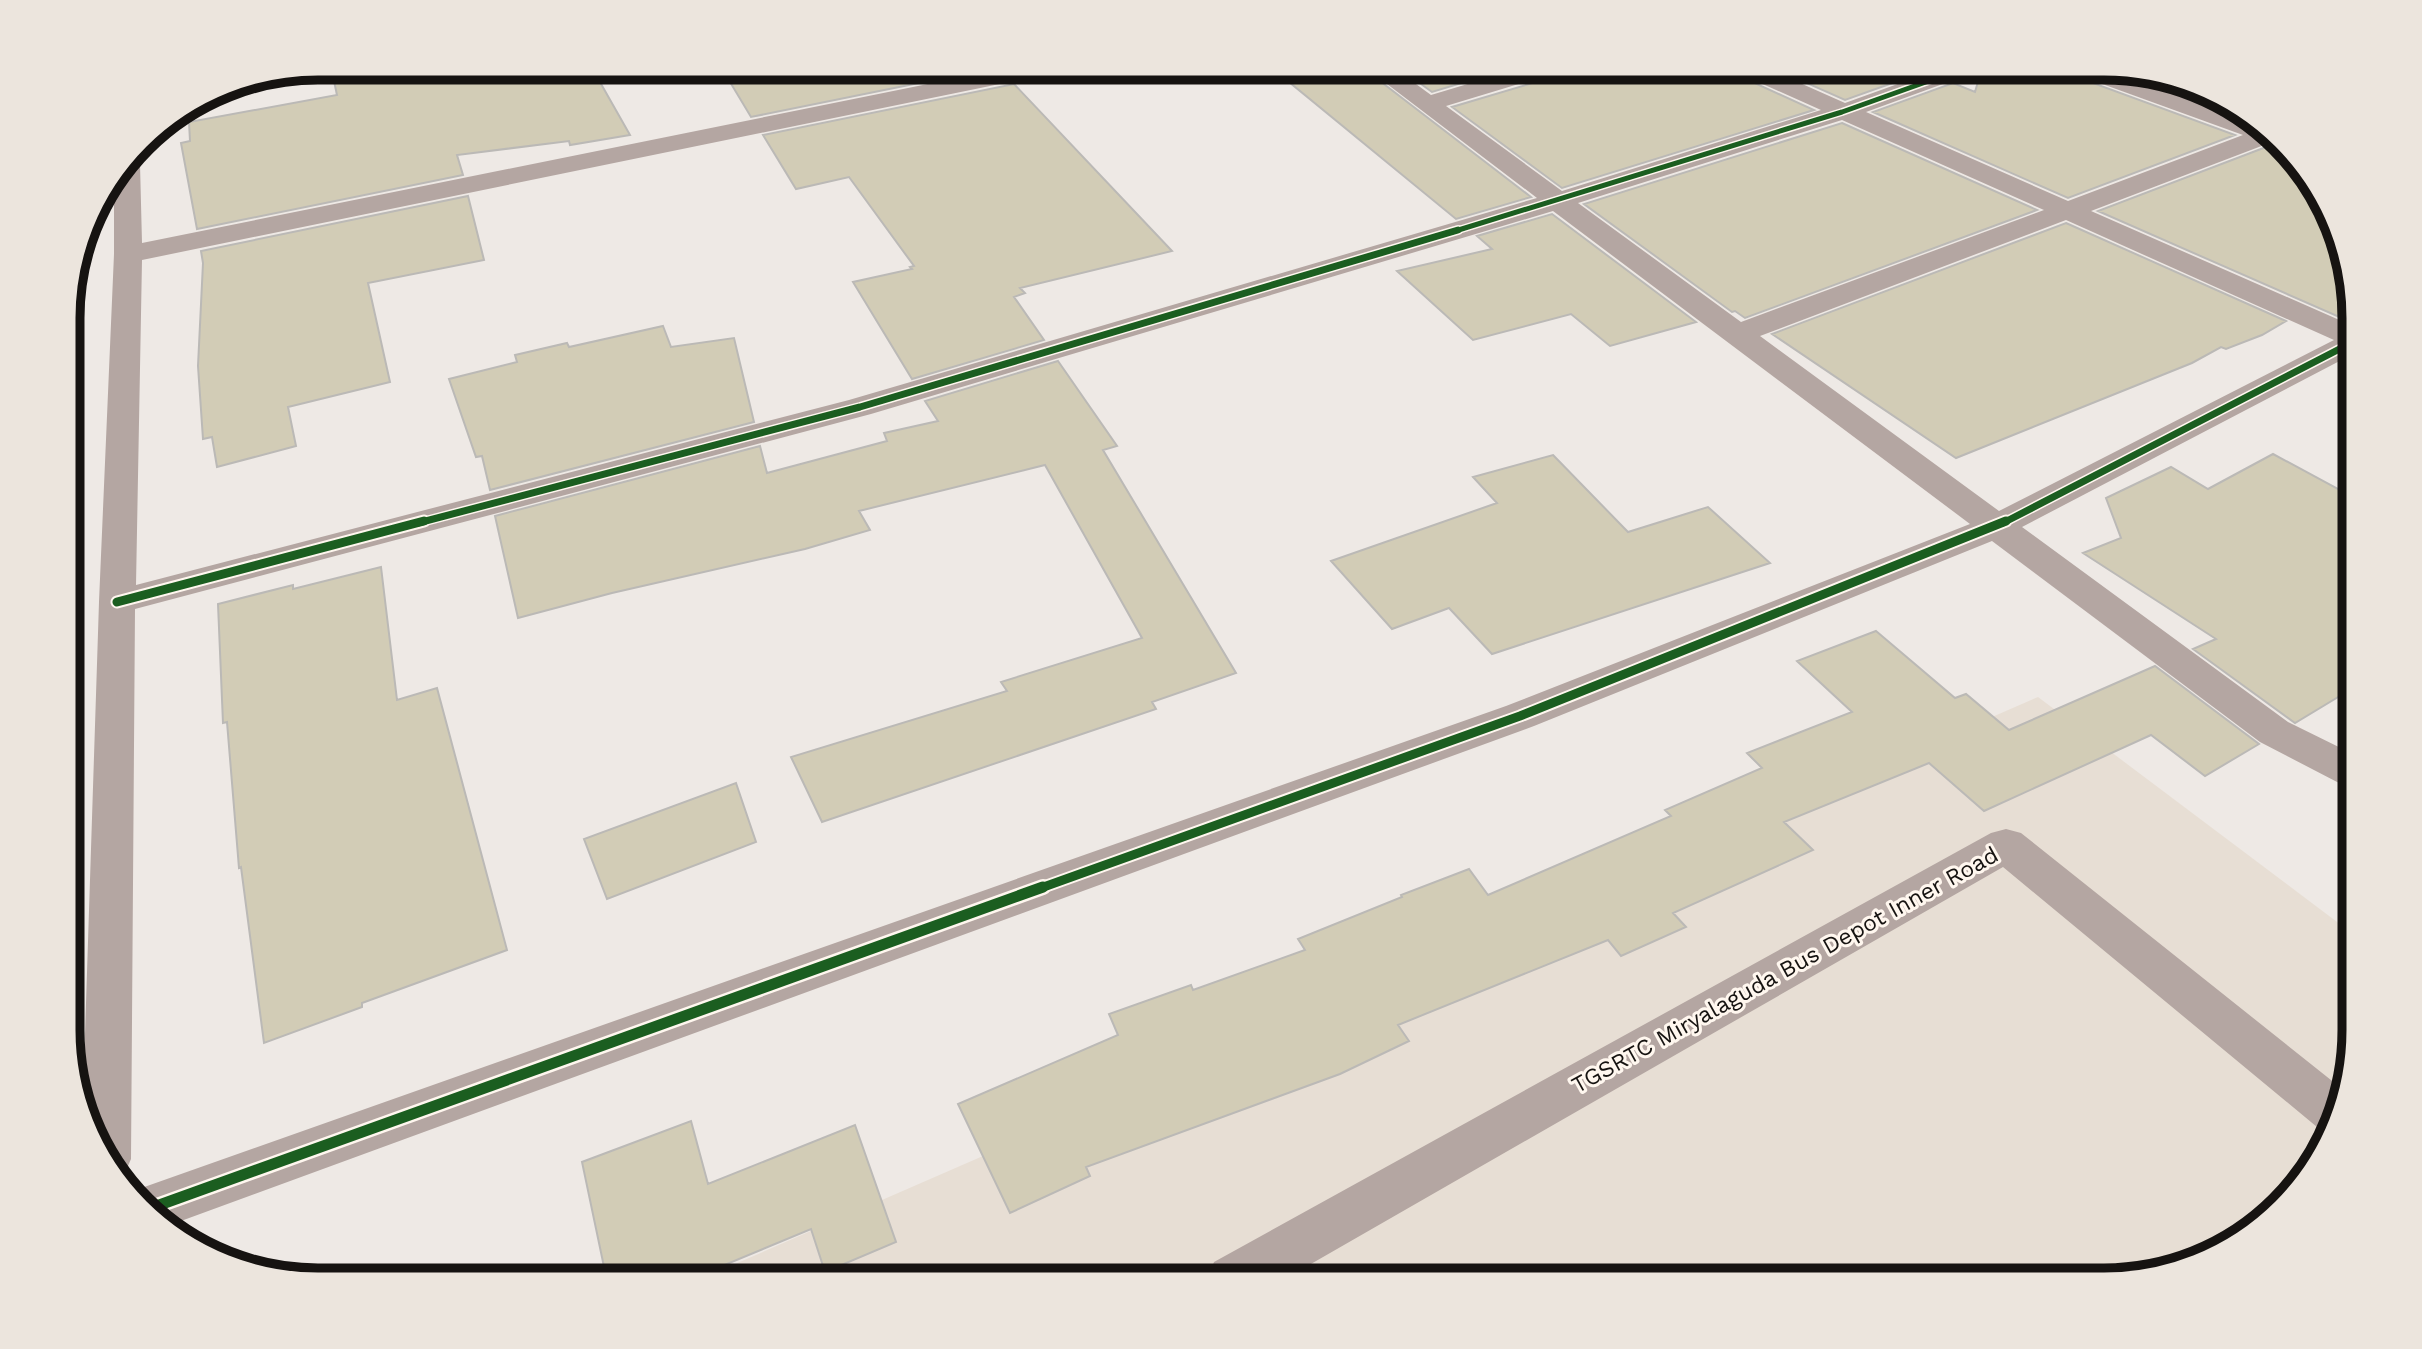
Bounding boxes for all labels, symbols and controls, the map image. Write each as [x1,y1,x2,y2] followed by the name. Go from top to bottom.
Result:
[1567,841,2003,1099] street label: TGSRTC Miryalaguda Bus Depot Inner Road

